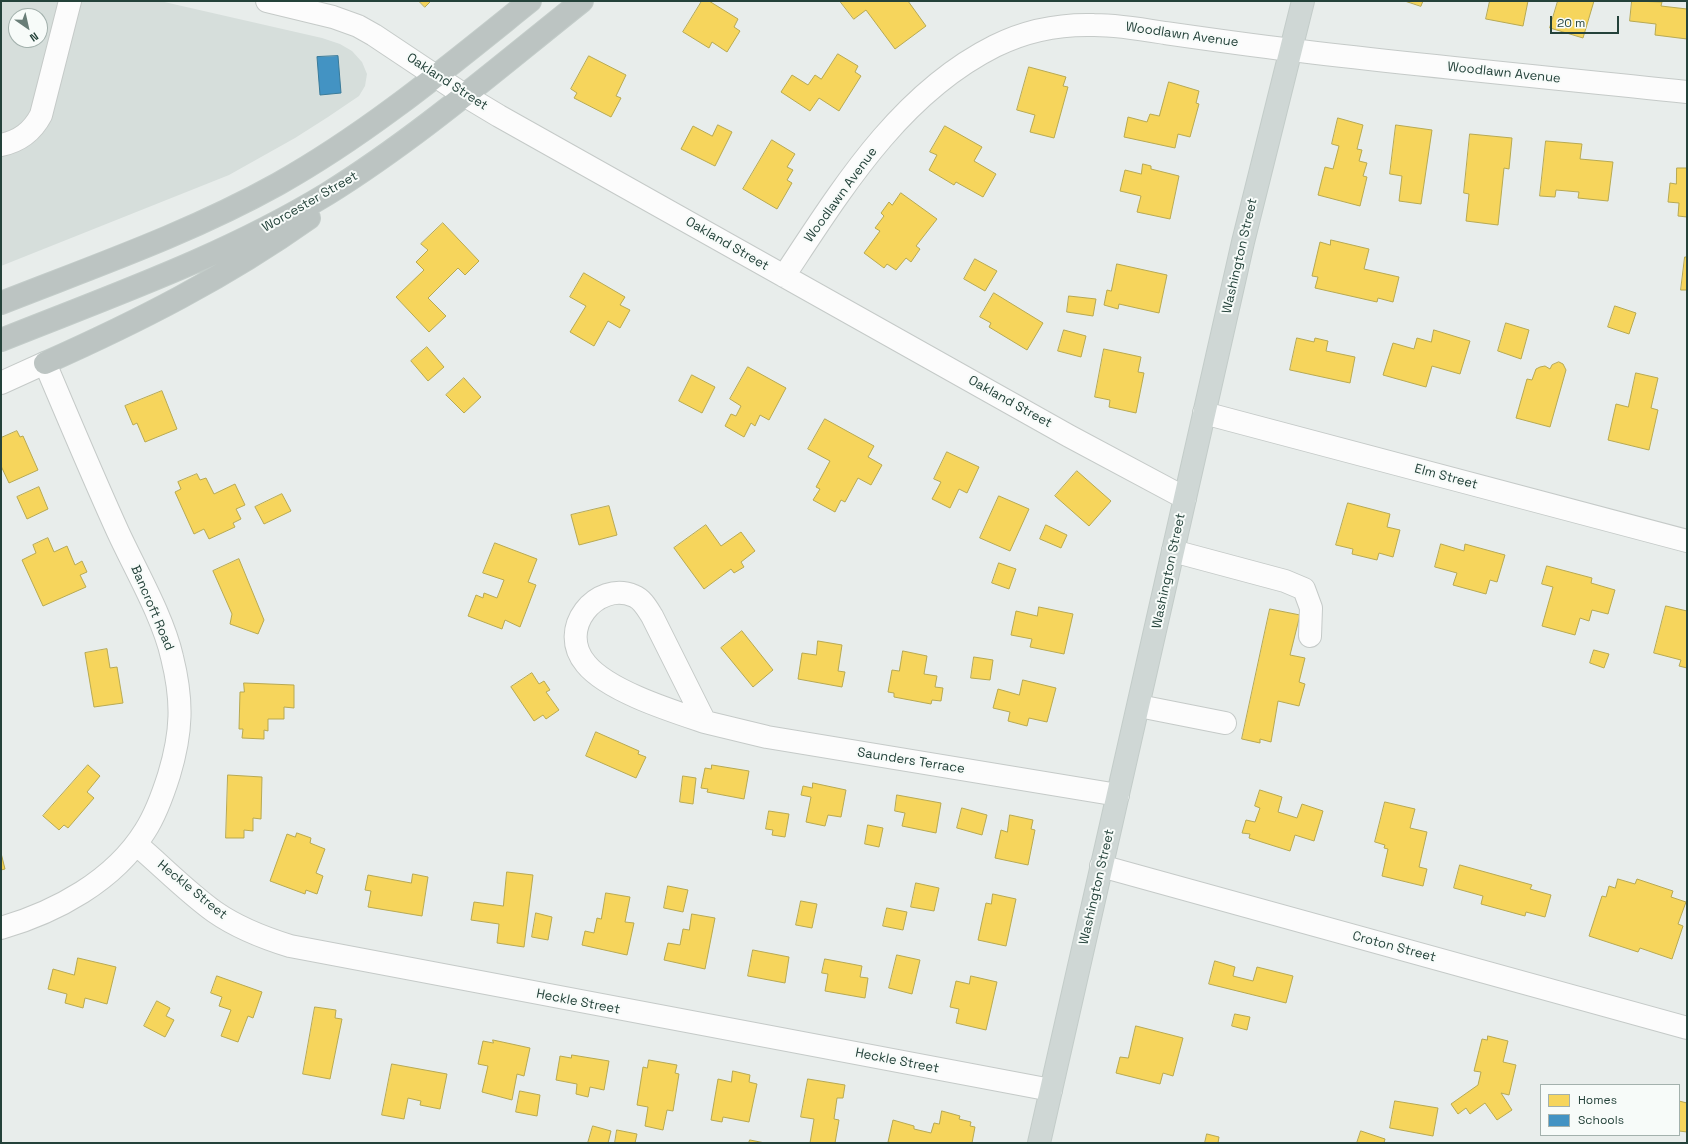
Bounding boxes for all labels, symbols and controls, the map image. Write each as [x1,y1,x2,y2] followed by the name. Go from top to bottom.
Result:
[8,8,48,48] north arrow
[1552,8,1621,34] scale bar
[1557,15,1585,31] text: 20 m
[1125,19,1239,51] street label: Woodlawn Avenue
[27,29,41,45] text: N
[404,50,490,114] street label: Oakland Street
[1447,59,1561,87] street label: Woodlawn Avenue
[801,144,881,246] street label: Woodlawn Avenue
[260,168,360,236] street label: Worcester Street
[1219,197,1261,315] street label: Washington Street
[683,214,771,274] street label: Oakland Street
[965,373,1055,431] street label: Oakland Street
[1413,461,1479,493] street label: Elm Street
[1149,512,1189,630] street label: Washington Street
[127,563,177,653] street label: Bancroft Road
[856,745,966,777] street label: Saunders Terrace
[1076,828,1118,946] street label: Washington Street
[154,857,230,923] street label: Heckle Street
[1351,928,1437,966] street label: Croton Street
[535,986,621,1018] street label: Heckle Street
[854,1045,940,1077] street label: Heckle Street
[1540,1084,1680,1136] legend
[1578,1092,1617,1108] text: Homes
[1578,1112,1624,1128] text: Schools

